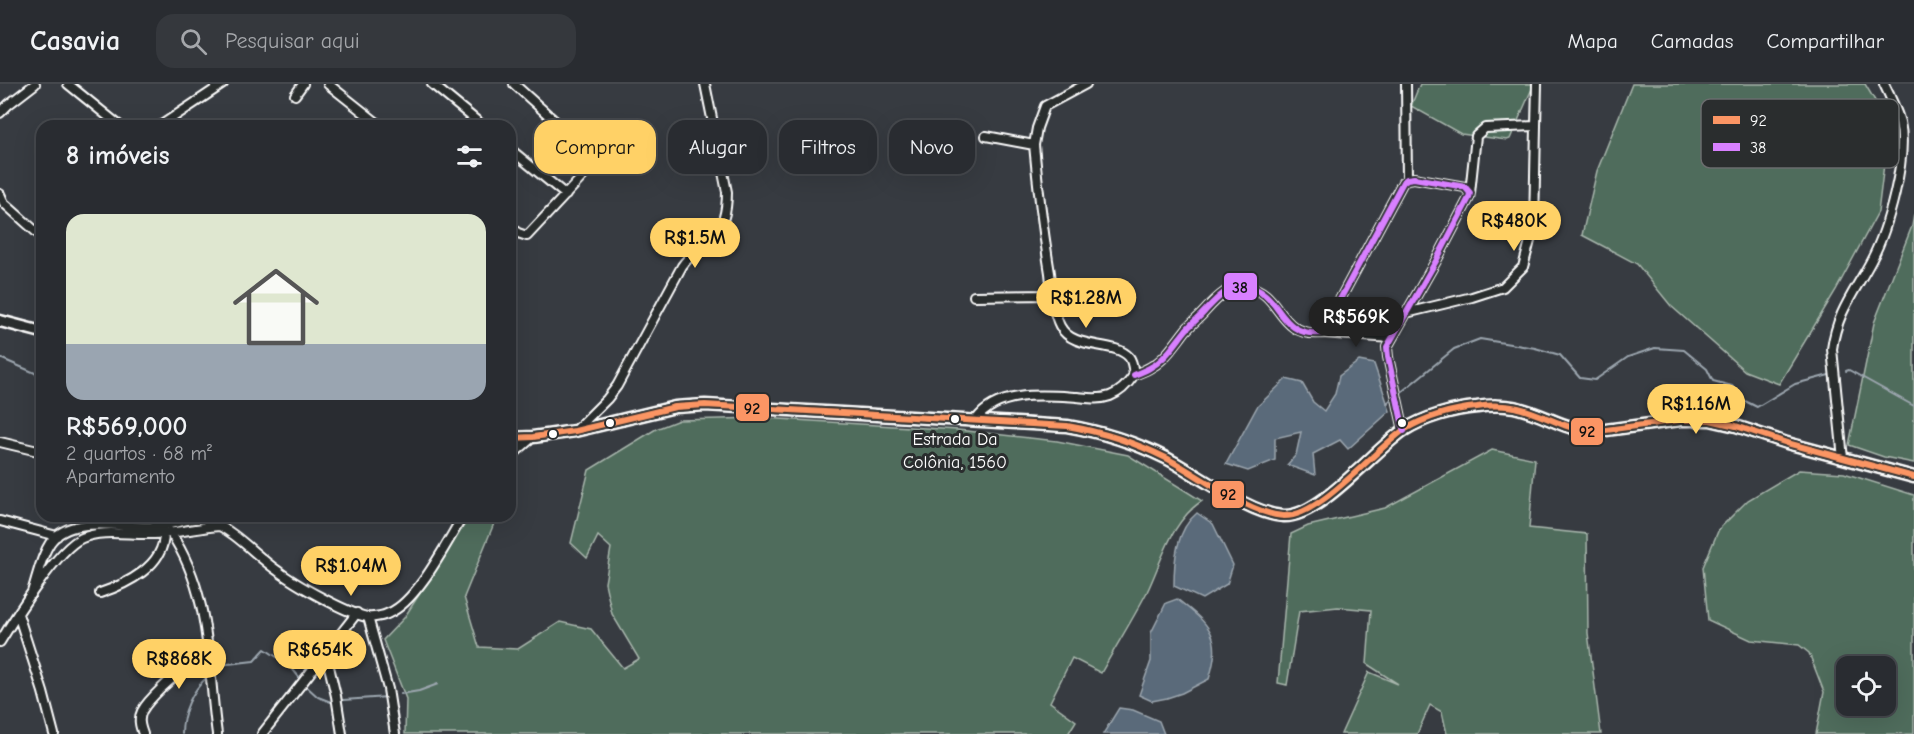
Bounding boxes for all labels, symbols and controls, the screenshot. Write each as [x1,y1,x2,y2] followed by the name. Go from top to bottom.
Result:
[156,14,576,68] search box
[30,25,120,57] text: Casavia
[177,25,210,58] icon: search
[225,28,360,54] text: Pesquisar aqui
[1567,29,1618,53] text: Mapa
[1651,29,1734,53] text: Camadas
[1767,29,1884,53] text: Compartilhar
[1701,99,1899,168] legend
[1750,112,1767,130] text: 92
[534,120,656,174] chip: Comprar
[668,120,767,174] chip: Alugar
[779,120,877,174] chip: Filtros
[889,120,975,174] chip: Novo
[1750,139,1766,157] text: 38
[453,140,486,173] icon: filters
[66,141,170,171] text: 8 imóveis
[1465,201,1563,252] pin: R$480K
[1481,209,1547,232] text: R$480K
[646,218,744,269] pin: R$1.5M
[664,226,726,249] text: R$1.5M
[222,253,330,361] icon: home
[1223,272,1258,301] line badge: 38
[1031,278,1141,329] pin: R$1.28M
[1232,279,1248,297] text: 38
[1050,286,1122,309] text: R$1.28M
[1307,297,1405,348] pin: R$569K
[1323,305,1389,328] text: R$569K
[1641,384,1751,435] pin: R$1.16M
[1661,392,1731,415] text: R$1.16M
[735,393,770,422] line badge: 92
[744,400,760,418] text: 92
[66,412,187,442] text: R$569,000
[949,413,961,425] marker: Estrada Da Colônia, 1560
[604,417,616,429] unlabelled marker
[1396,417,1408,429] unlabelled marker
[1570,417,1604,446] line badge: 92
[1579,423,1595,441] text: 92
[547,428,559,440] unlabelled marker
[903,429,1007,473] place label: Estrada Da Colônia, 1560
[66,442,212,465] text: 2 quartos · 68 m²
[66,465,175,488] text: Apartamento
[1211,480,1245,509] line badge: 92
[1220,486,1236,504] text: 92
[296,546,406,597] pin: R$1.04M
[315,554,387,577] text: R$1.04M
[271,630,369,681] pin: R$654K
[287,638,353,661] text: R$654K
[130,639,228,690] pin: R$868K
[146,647,212,670] text: R$868K
[1836,656,1896,716] map controls
[1836,656,1896,716] button: locate

